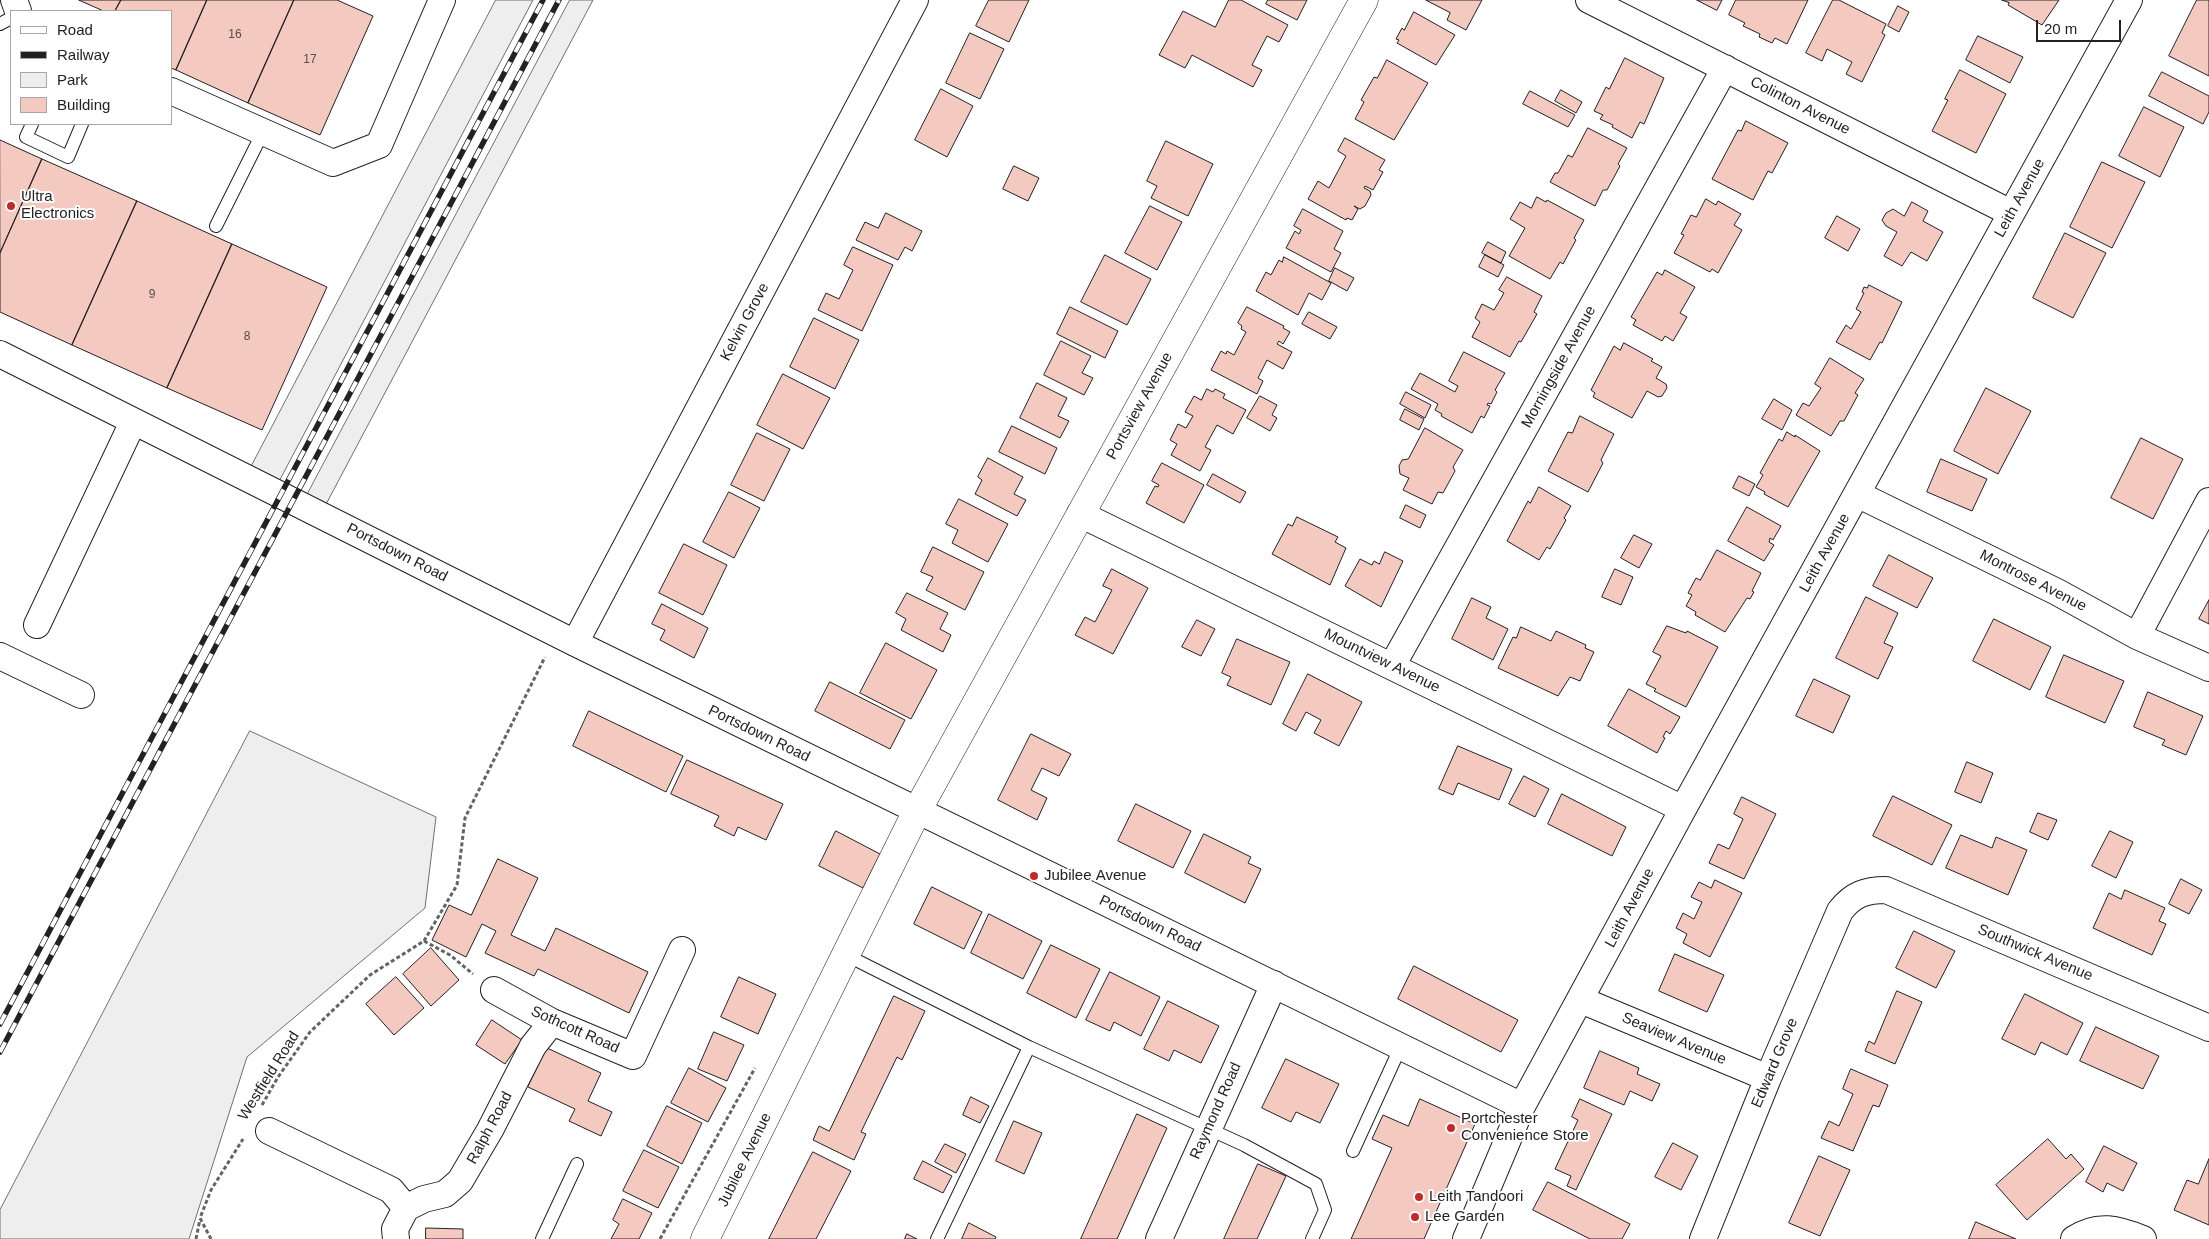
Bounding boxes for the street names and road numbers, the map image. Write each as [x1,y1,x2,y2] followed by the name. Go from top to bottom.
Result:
[1747,73,1853,139] street label: Colinton Avenue
[1991,155,2049,241] street label: Leith Avenue
[717,280,773,364] street label: Kelvin Grove
[1518,303,1600,431] street label: Morningside Avenue
[1103,349,1177,463] street label: Portsview Avenue
[1796,510,1854,596] street label: Leith Avenue
[344,520,450,586] street label: Portsdown Road
[1977,546,2089,616] street label: Montrose Avenue
[1321,625,1443,697] street label: Mountview Avenue
[705,702,813,766] street label: Portsdown Road
[1602,865,1658,951] street label: Leith Avenue
[1096,892,1204,956] street label: Portsdown Road
[1975,921,2095,985] street label: Southwick Avenue
[528,1002,622,1058] street label: Sothcott Road
[1619,1009,1729,1069] street label: Seaview Avenue
[1748,1015,1802,1111] street label: Edward Grove
[234,1028,304,1124] street label: Westfield Road
[1187,1060,1245,1162] street label: Raymond Road
[463,1089,517,1167] street label: Ralph Road
[714,1110,776,1210] street label: Jubilee Avenue

